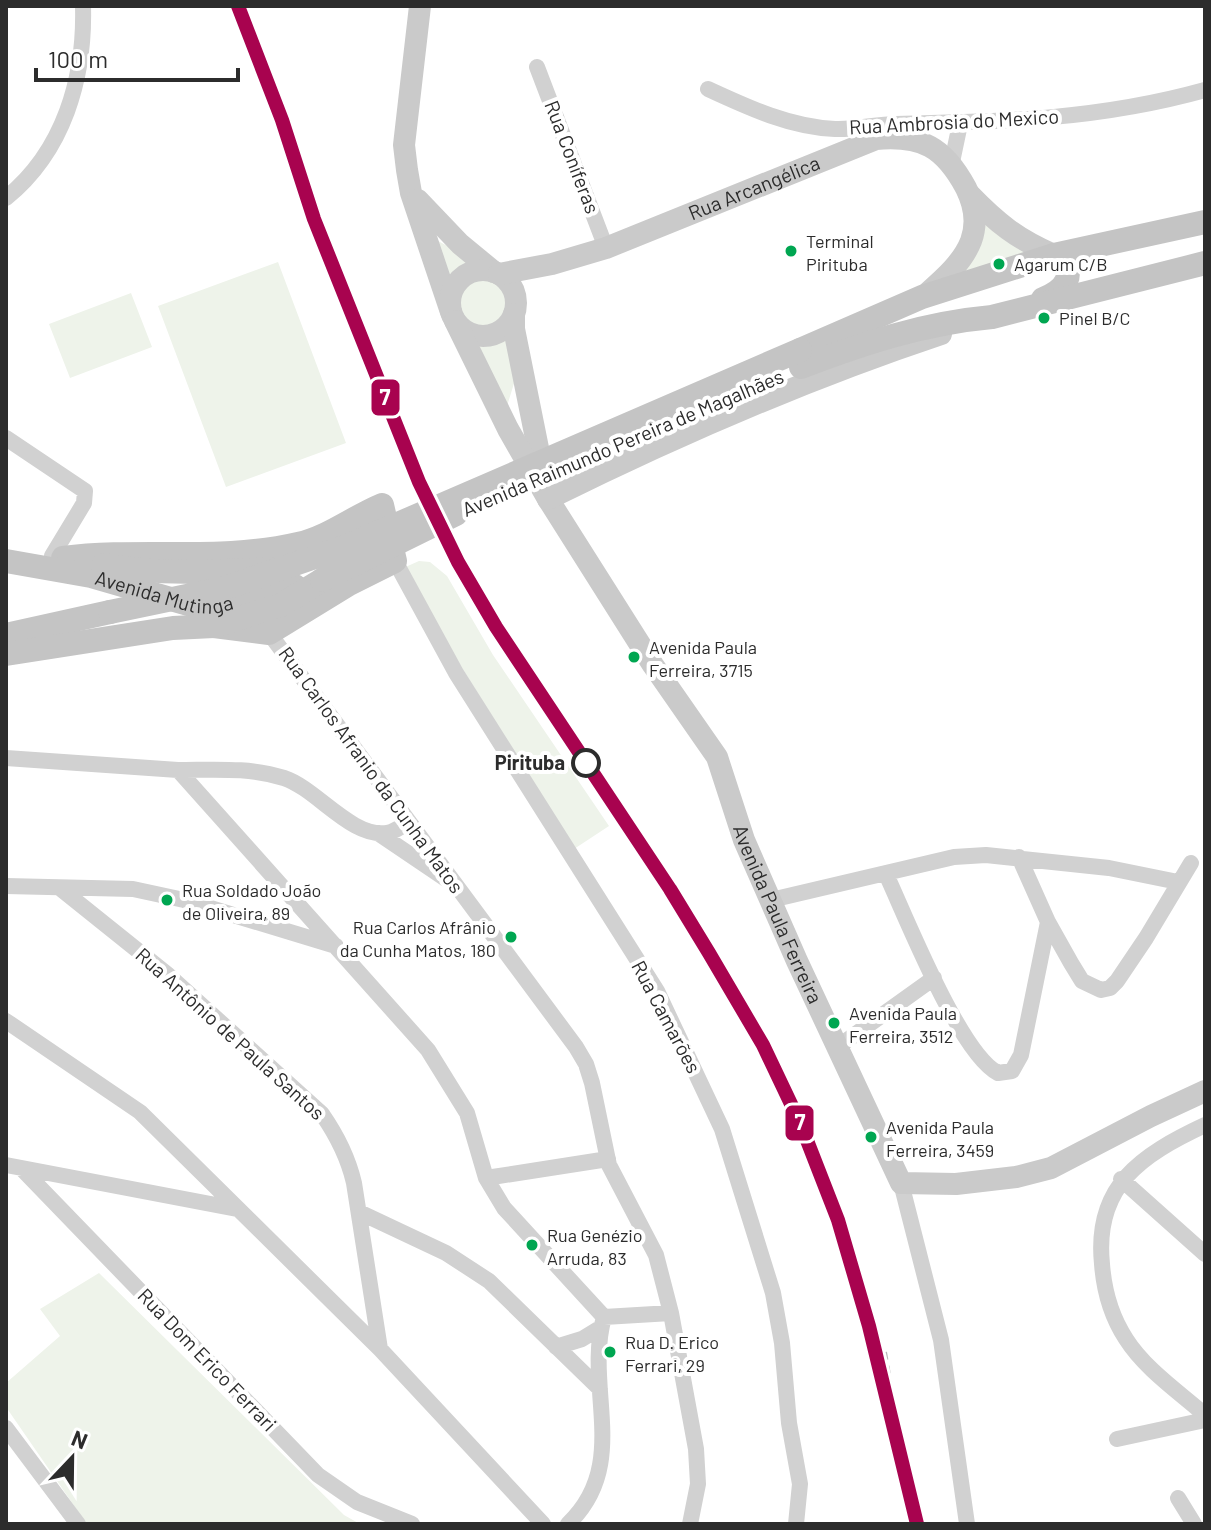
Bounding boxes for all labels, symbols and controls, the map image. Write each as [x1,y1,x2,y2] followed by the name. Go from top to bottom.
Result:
[36,32,238,82] scale bar
[48,44,108,73] text: 100 m
[540,97,605,217] street label: Rua Coníferas
[848,104,1060,138] street label: Rua Ambrosia do Mexico
[684,150,823,225] street label: Rua Arcangélica
[806,230,874,275] place label: Terminal Pirituba
[783,243,799,259] marker: Terminal Pirituba
[1014,253,1107,275] place label: Agarum C/B
[991,256,1007,272] marker: Agarum C/B
[1059,307,1130,329] place label: Pinel B/C
[1036,310,1052,326] marker: Pinel B/C
[458,363,787,521] street label: Avenida Raimundo Pereira de Magalhães
[370,378,401,417] line badge: 7
[380,383,391,409] text: 7
[93,565,235,618] street label: Avenida Mutinga
[649,636,757,681] place label: Avenida Paula Ferreira, 3715
[274,642,469,897] street label: Rua Carlos Afranio da Cunha Matos
[626,649,642,665] marker: Avenida Paula Ferreira, 3715
[572,749,600,777] marker: Pirituba
[495,750,565,774] place label: Pirituba
[729,822,828,1007] street label: Avenida Paula Ferreira
[182,879,321,924] place label: Rua Soldado João de Oliveira, 89
[159,892,175,908] marker: Rua Soldado João de Oliveira, 89
[340,916,496,961] place label: Rua Carlos Afrânio da Cunha Matos, 180
[503,929,519,945] marker: Rua Carlos Afrânio da Cunha Matos, 180
[131,942,330,1124] street label: Rua Antônio de Paula Santos
[627,956,707,1077] street label: Rua Camarões
[849,1002,957,1047] place label: Avenida Paula Ferreira, 3512
[826,1015,842,1031] marker: Avenida Paula Ferreira, 3512
[784,1104,815,1142] line badge: 7
[795,1108,806,1134] text: 7
[886,1116,994,1161] place label: Avenida Paula Ferreira, 3459
[863,1129,879,1145] marker: Avenida Paula Ferreira, 3459
[547,1224,643,1269] place label: Rua Genézio Arruda, 83
[524,1237,540,1253] marker: Rua Genézio Arruda, 83
[133,1283,282,1436] street label: Rua Dom Erico Ferrari
[625,1331,719,1376] place label: Rua D. Erico Ferrari, 29
[602,1344,618,1360] marker: Rua D. Erico Ferrari, 29
[32,1418,112,1498] north arrow
[68,1424,92,1453] text: N

